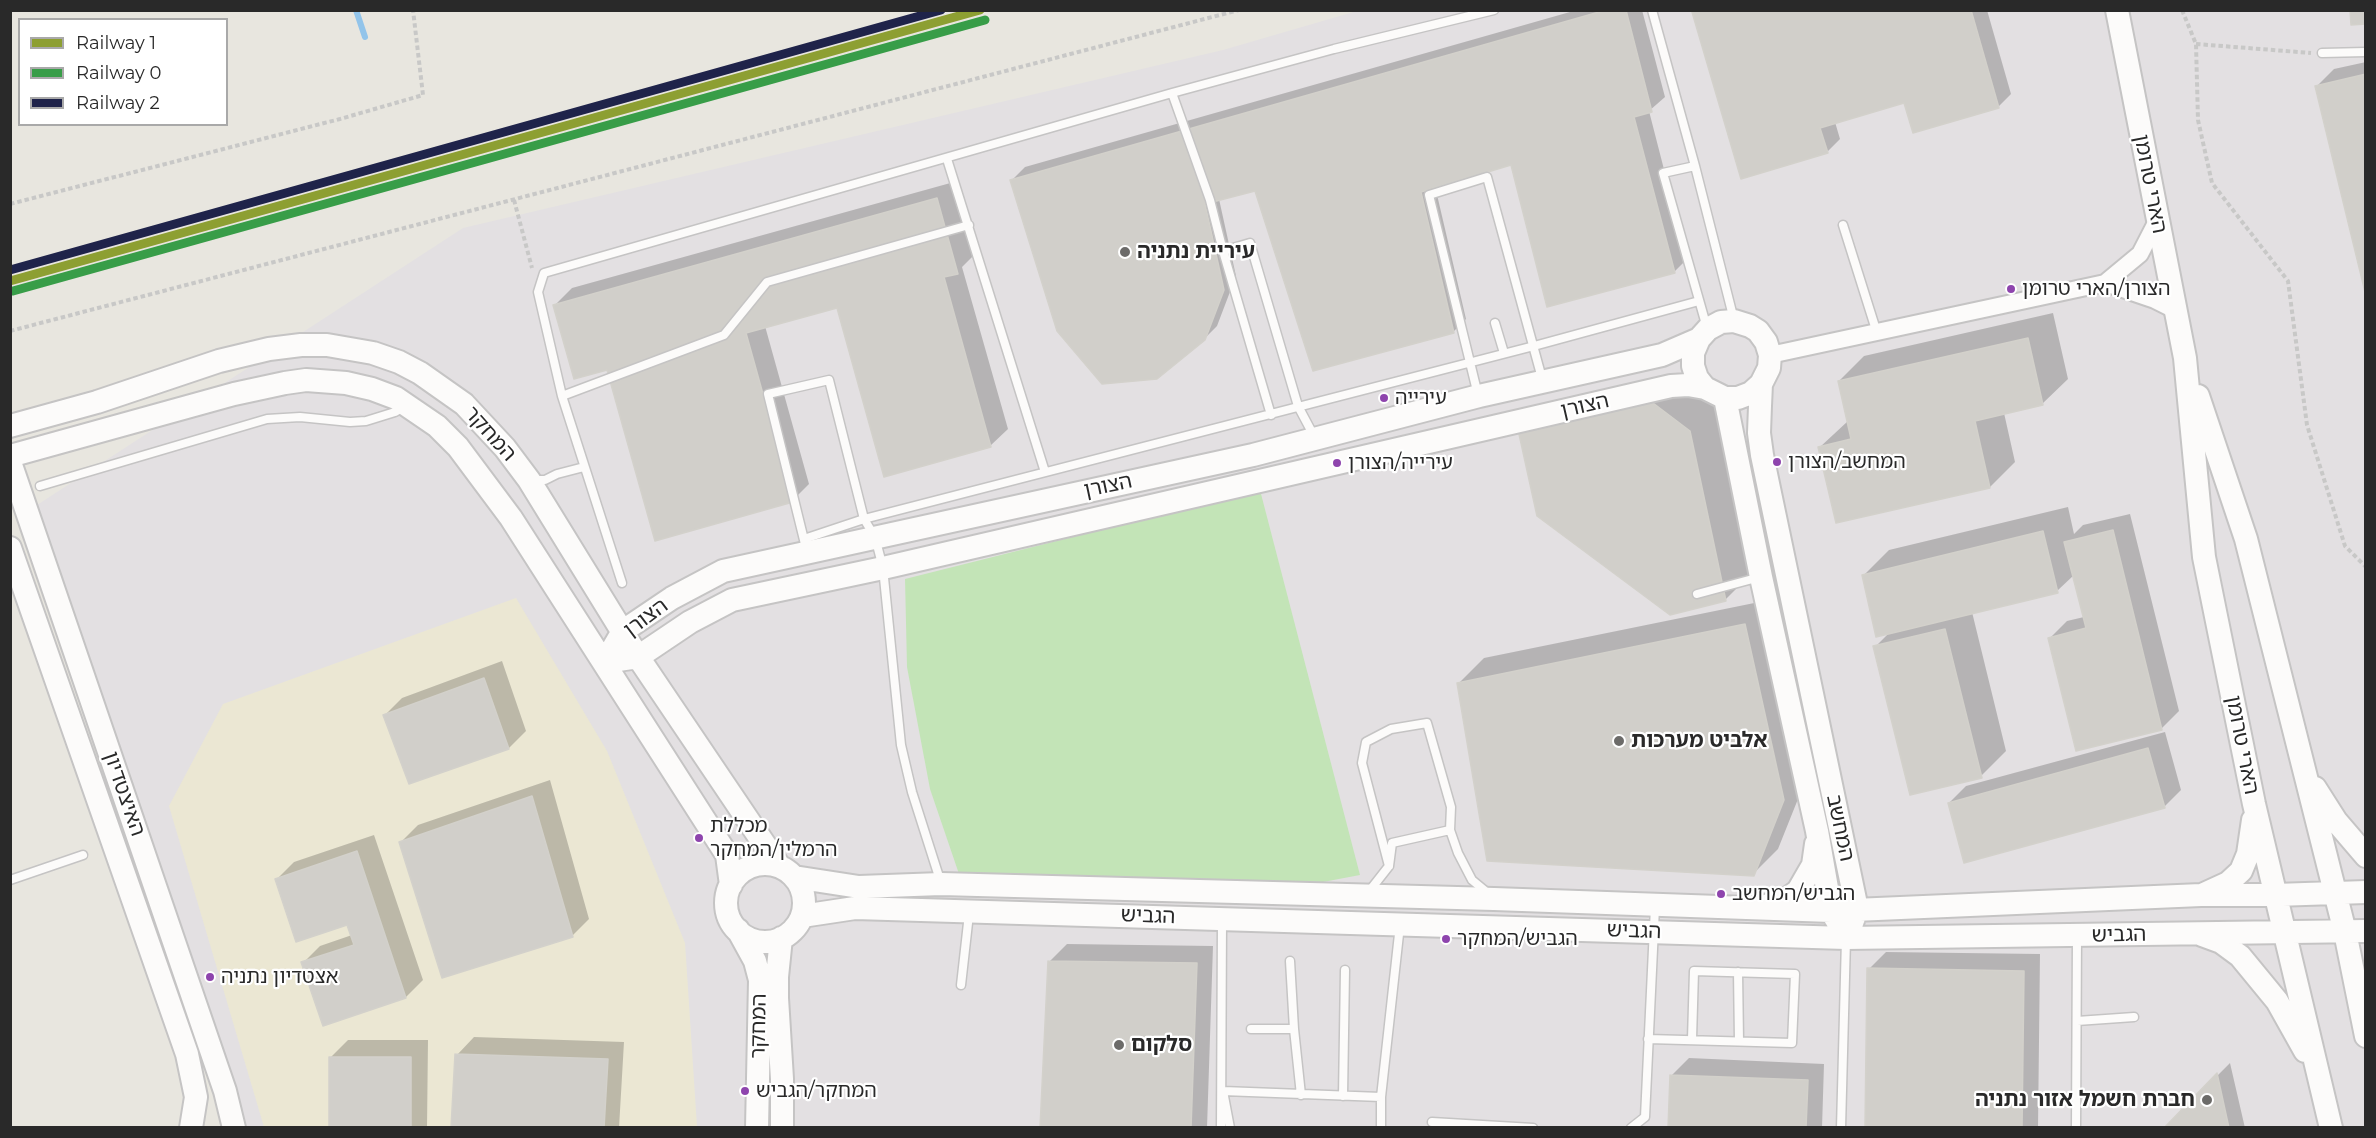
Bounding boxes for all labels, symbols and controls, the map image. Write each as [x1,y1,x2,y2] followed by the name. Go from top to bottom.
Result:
[18,18,228,126] legend
[76,32,156,54] text: Railway 1
[76,62,161,84] text: Railway 0
[76,92,160,114] text: Railway 2
[2128,132,2172,236] street label: הארי טרומן
[1137,239,1255,265] place label: עיריית נתניה
[1118,245,1132,259] marker: עיריית נתניה
[2022,277,2171,301] place label: הצורן/הארי טרומן
[2005,283,2017,295] marker: הצורן/הארי טרומן
[1395,386,1447,410] place label: עירייה
[1558,388,1612,424] street label: הצורן
[1378,392,1390,404] marker: עירייה
[459,401,521,467] street label: המחקר
[1788,450,1906,474] place label: המחשב/הצורן
[1348,451,1453,475] place label: עירייה/הצורן
[1771,456,1783,468] marker: המחשב/הצורן
[1331,457,1343,469] marker: עירייה/הצורן
[1082,469,1134,503] street label: הצורן
[619,593,673,643] street label: הצורן
[2220,693,2264,797] street label: הארי טרומן
[1631,728,1767,754] place label: אלביט מערכות
[1612,734,1626,748] marker: אלביט מערכות
[98,748,150,840] street label: האיצטדיון
[1821,792,1859,864] street label: המחשב
[710,814,838,861] place label: מכללת הרמלין/המחקר
[693,832,705,844] marker: מכללת הרמלין/המחקר
[1732,882,1855,906] place label: הגביש/המחשב
[1715,888,1727,900] marker: הגביש/המחשב
[1120,902,1176,930] street label: הגביש
[1606,917,1662,945] street label: הגביש
[2091,922,2147,948] street label: הגביש
[1457,927,1578,951] place label: הגביש/המחקר
[1440,933,1452,945] marker: הגביש/המחקר
[221,965,338,989] place label: אצטדיון נתניה
[204,971,216,983] marker: אצטדיון נתניה
[746,993,772,1059] street label: המחקר
[1131,1032,1192,1058] place label: סלקום
[1112,1038,1126,1052] marker: סלקום
[756,1079,877,1103] place label: המחקר/הגביש
[739,1085,751,1097] marker: המחקר/הגביש
[1975,1087,2195,1113] place label: חברת חשמל אזור נתניה
[2200,1093,2214,1107] marker: חברת חשמל אזור נתניה

